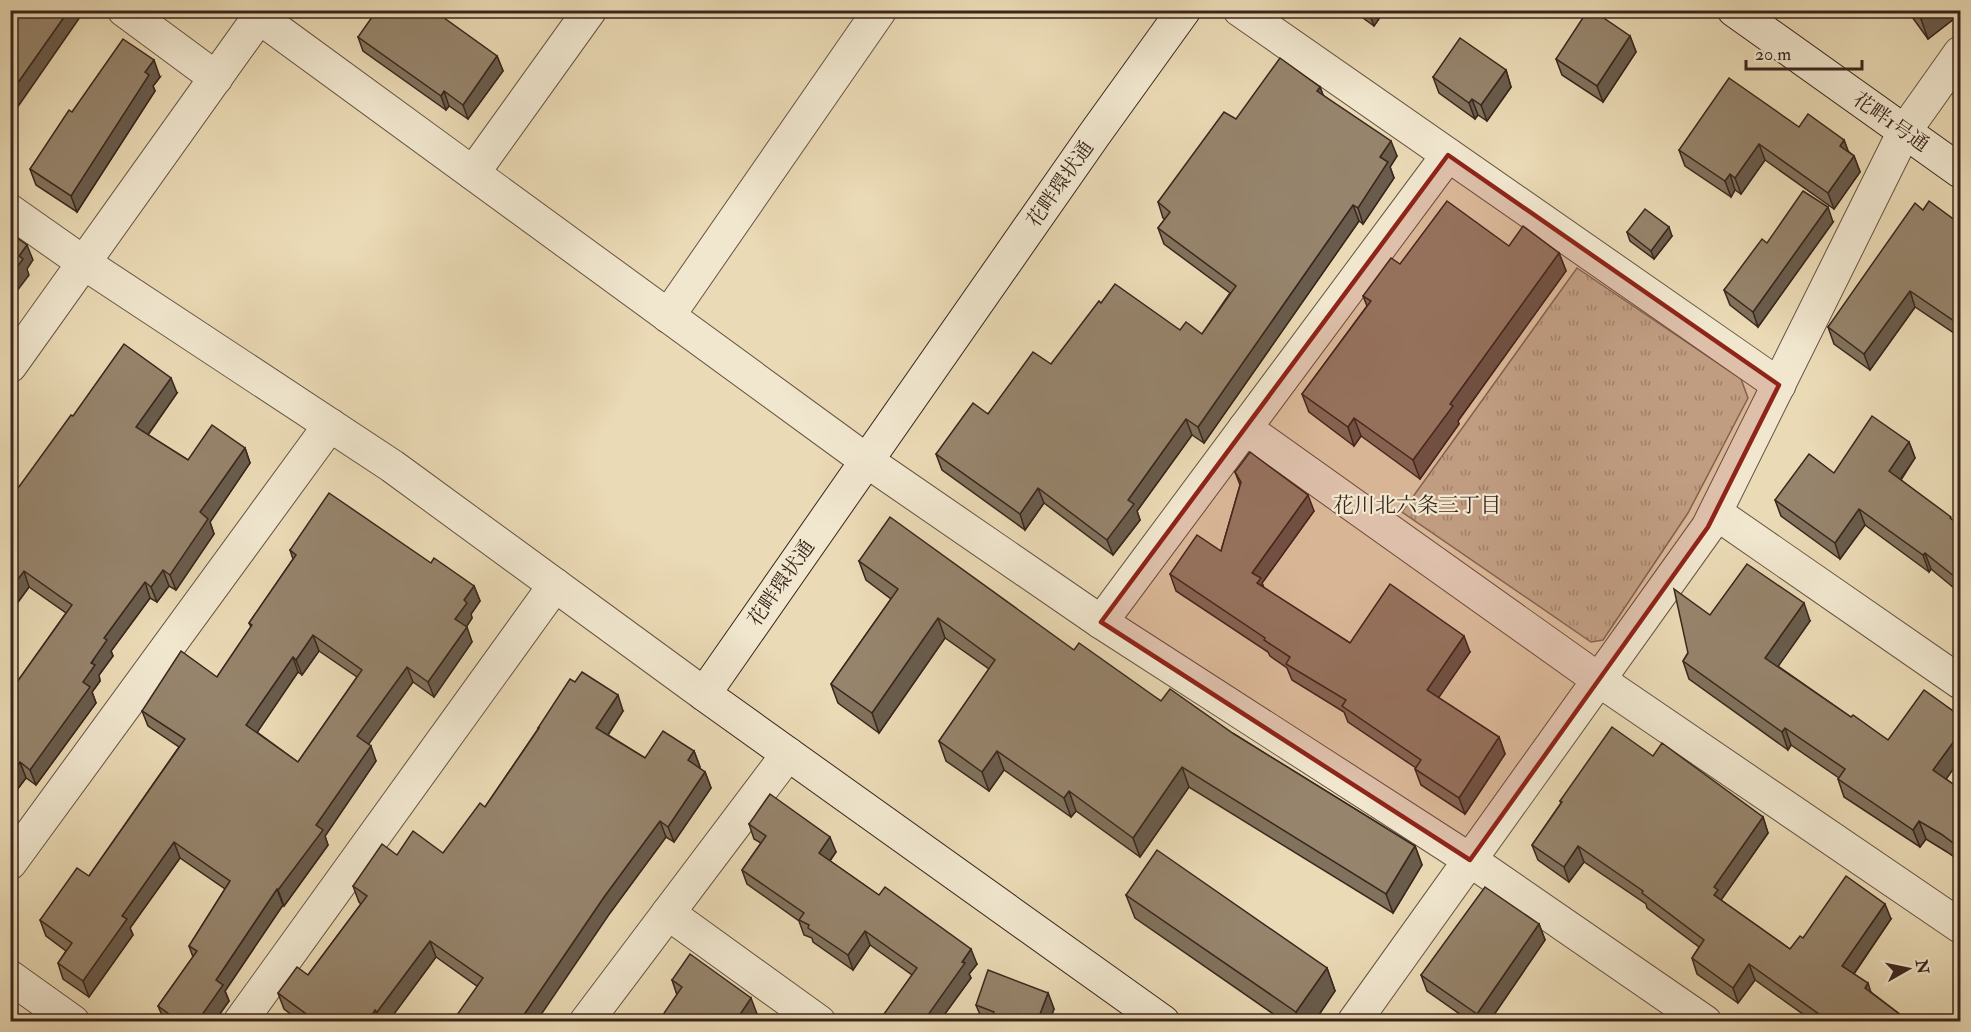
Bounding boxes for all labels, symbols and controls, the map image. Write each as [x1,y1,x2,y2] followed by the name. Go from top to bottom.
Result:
[1746,33,1862,71] scale bar
[1755,43,1791,66] text: 20 m
[1848,87,1934,157] street label: 花畔1号通
[1021,136,1099,232] street label: 花畔環状通
[1333,492,1501,519] district label: 花川北六条三丁目
[742,535,820,631] street label: 花畔環状通
[1878,939,1938,999] north arrow
[1911,957,1933,976] text: N

